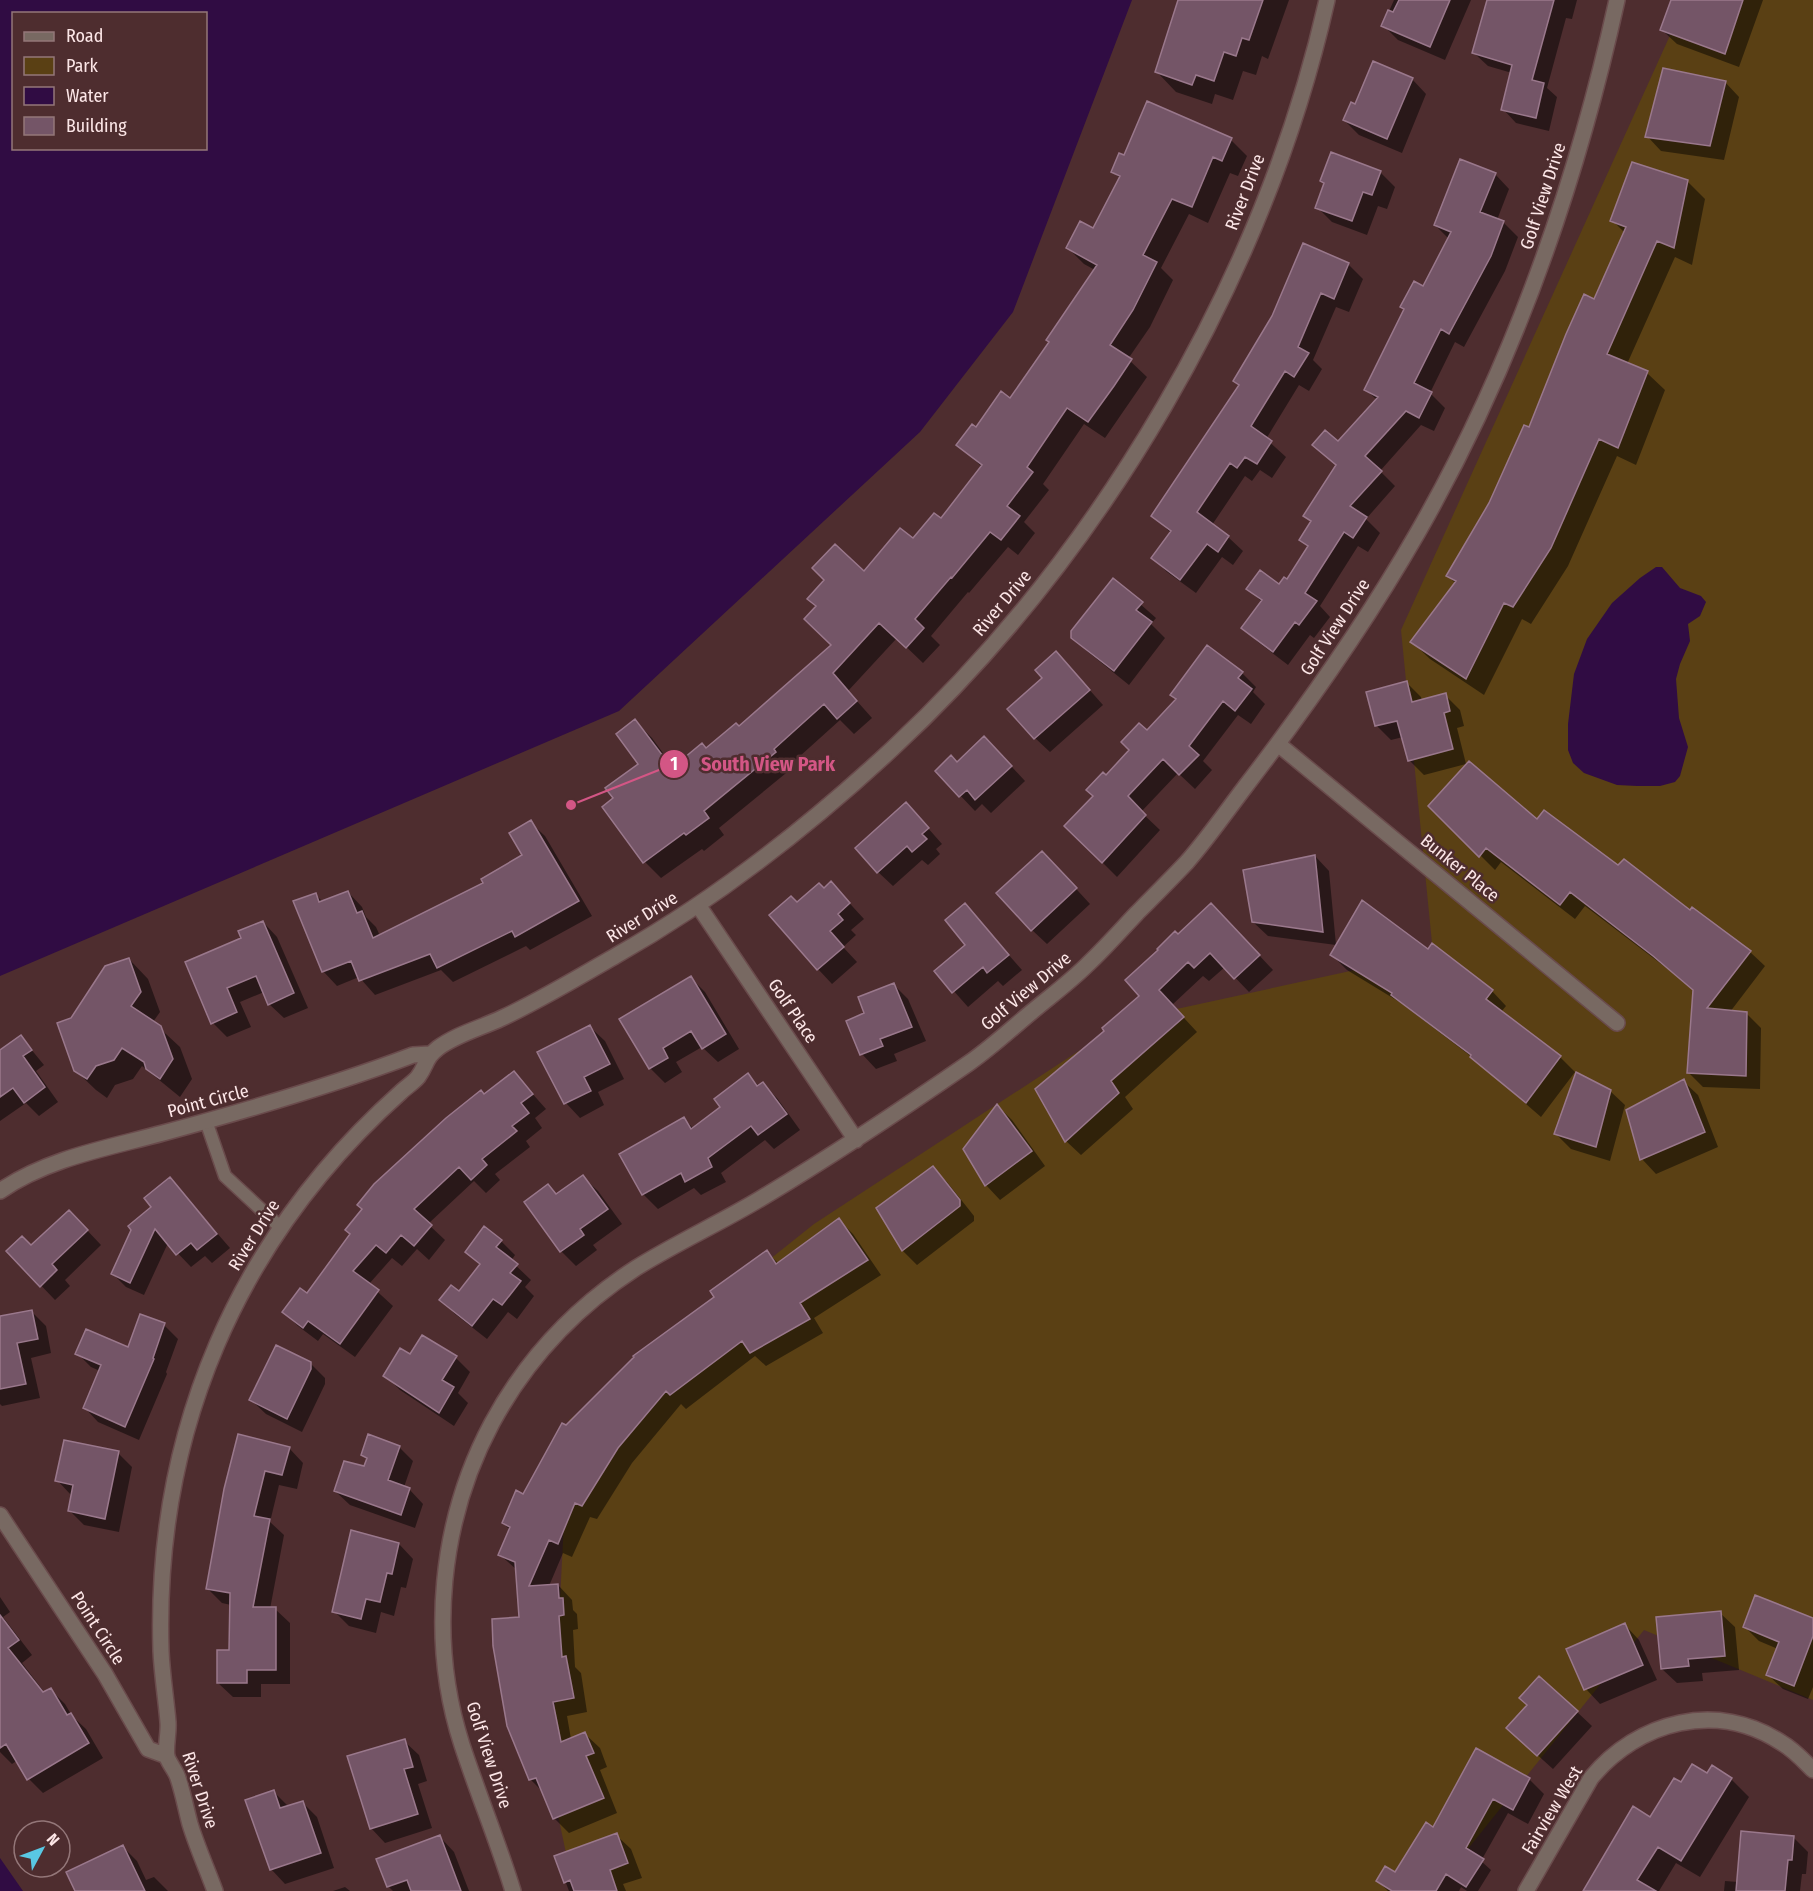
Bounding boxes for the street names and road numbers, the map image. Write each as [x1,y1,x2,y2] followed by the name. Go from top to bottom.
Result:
[1515,140,1571,252] street label: Golf View Drive
[1220,151,1270,233] street label: River Drive
[968,565,1036,641] street label: River Drive
[1296,574,1375,680] street label: Golf View Drive
[1416,829,1504,907] street label: Bunker Place
[602,886,682,947] street label: River Drive
[976,947,1076,1035] street label: Golf View Drive
[763,974,823,1048] street label: Golf Place
[165,1080,251,1122] street label: Point Circle
[224,1195,285,1275] street label: River Drive
[66,1587,130,1669] street label: Point Circle
[461,1699,517,1811] street label: Golf View Drive
[177,1749,223,1831] street label: River Drive
[1517,1762,1587,1858] street label: Fairview West

